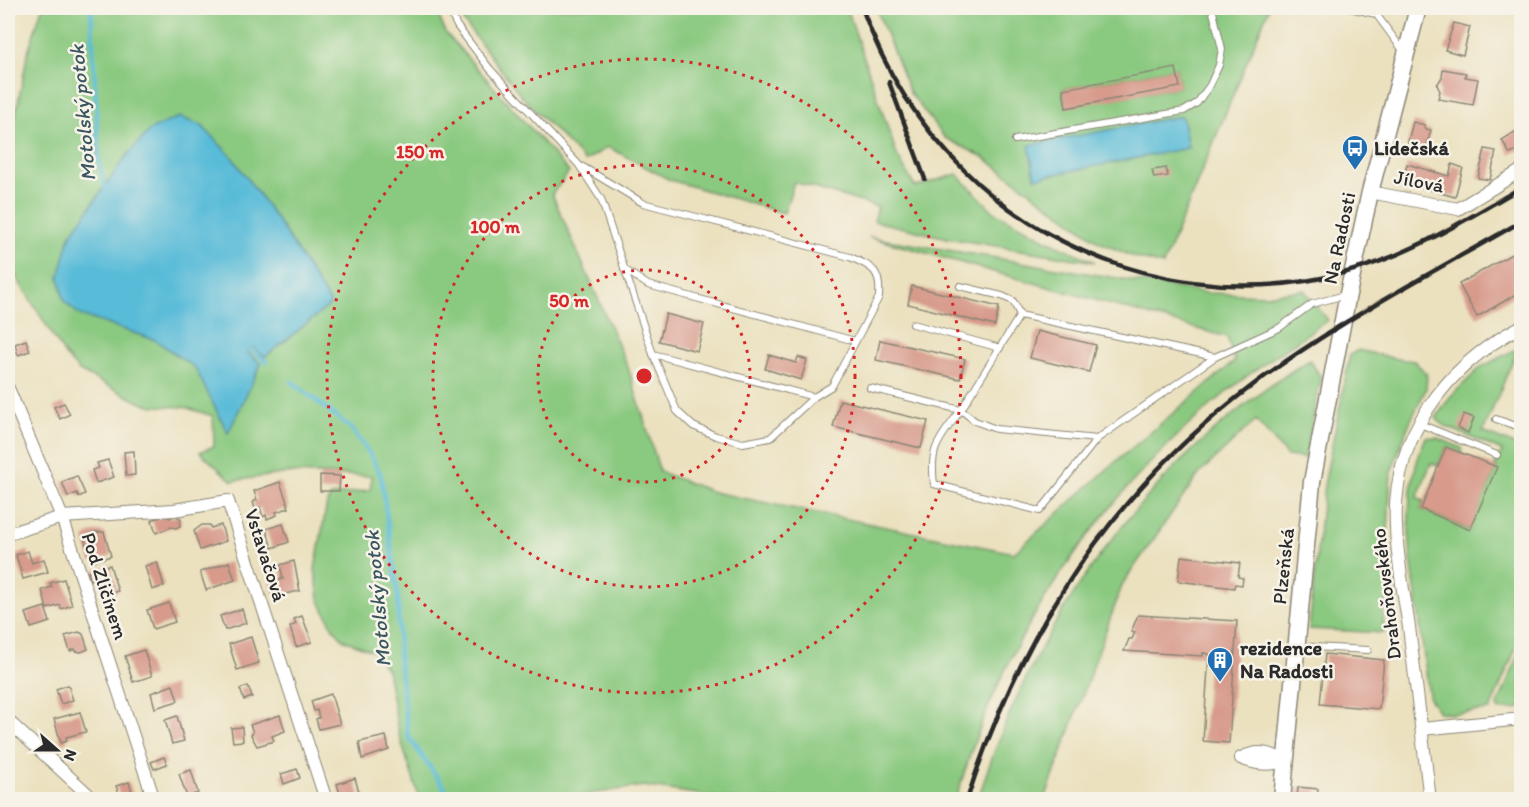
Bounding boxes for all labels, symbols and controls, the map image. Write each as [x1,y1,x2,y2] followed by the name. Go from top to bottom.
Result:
[63,43,100,182] water label: Motolský potok
[1340,133,1370,171] bus stop icon: Lidečská
[1374,136,1449,160] place label: Lidečská
[396,141,445,163] text: 150 m
[1392,164,1447,198] street label: Jílová
[1318,190,1360,286] street label: Na Radosti
[470,216,521,238] text: 100 m
[549,290,590,312] text: 50 m
[634,366,654,386] centre of rings
[240,506,292,605] street label: Vstavačová
[1267,526,1299,605] street label: Plzeňská
[1366,527,1406,661] street label: Drahoňovského
[76,529,134,643] street label: Pod Zličínem
[358,529,395,668] water label: Motolský potok
[1240,636,1333,683] place label: rezidence Na Radosti
[1205,645,1235,683] building icon: rezidence Na Radosti
[27,720,87,780] north arrow
[60,747,81,764] text: N

